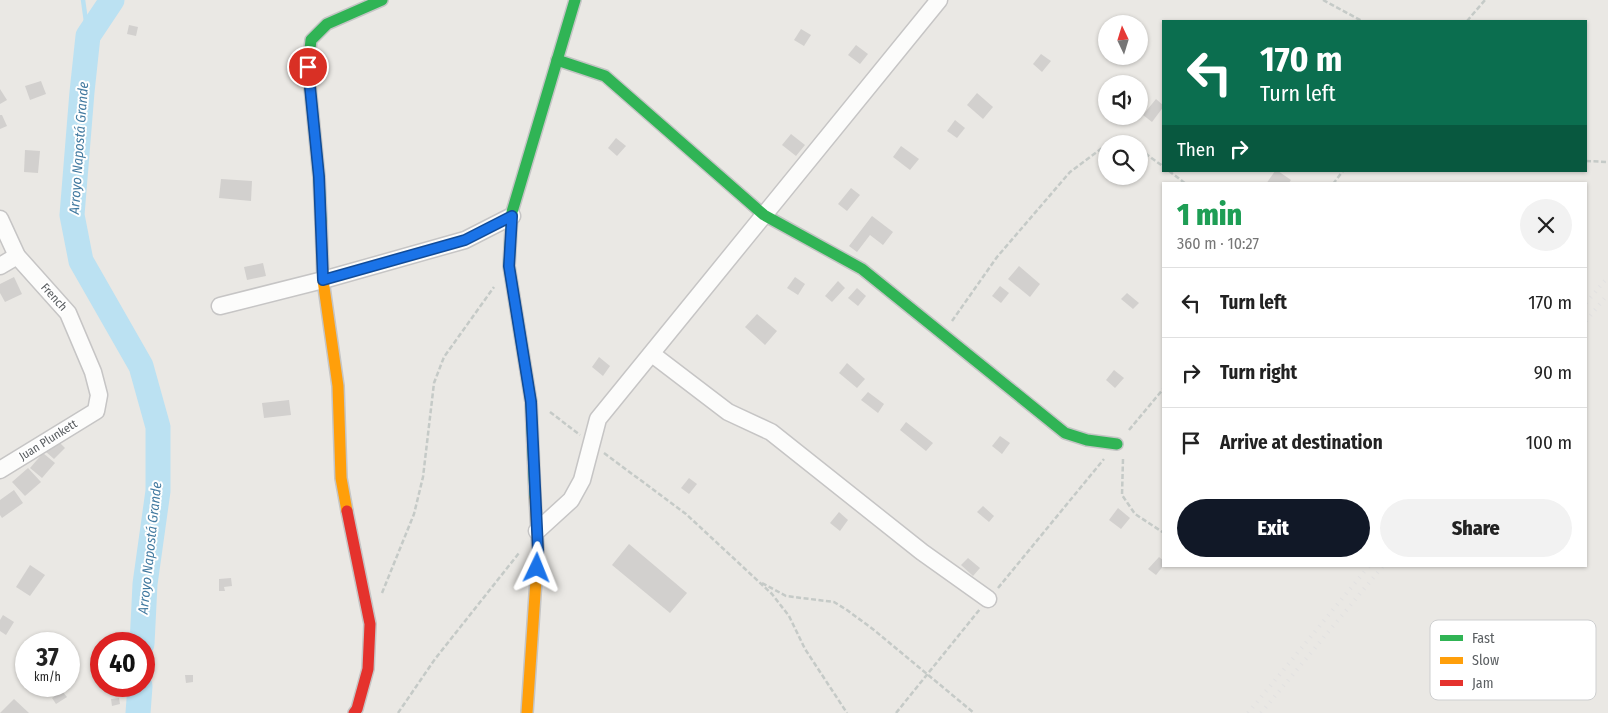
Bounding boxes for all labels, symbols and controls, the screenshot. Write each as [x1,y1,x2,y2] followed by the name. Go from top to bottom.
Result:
[1098,15,1148,65] north arrow
[1098,15,1148,185] map controls
[1260,38,1343,80] text: 170 m
[1177,40,1242,105] icon: left
[287,46,329,88] pin
[294,53,322,81] icon: arrive
[1098,75,1148,125] button: sound
[1260,80,1336,107] text: Turn left
[66,81,92,216] water label: Arroyo Napostá Grande
[1098,135,1148,185] button: search
[1225,135,1253,163] icon: right
[1177,138,1215,161] text: Then
[1177,197,1242,233] text: 1 min
[1520,199,1572,251] button: close
[1177,234,1259,253] text: 360 m · 10:27
[38,280,70,314] street label: French
[1177,289,1205,317] icon: left
[1220,291,1287,314] text: Turn left
[1528,291,1572,314] text: 170 m
[1177,359,1205,387] icon: right
[1220,361,1297,384] text: Turn right
[1534,361,1572,384] text: 90 m
[16,417,80,463] street label: Juan Plunkett
[1177,429,1205,457] icon: arrive
[1220,431,1383,454] text: Arrive at destination
[1526,431,1572,454] text: 100 m
[134,481,165,616] water label: Arroyo Napostá Grande
[1177,499,1370,557] button: Exit
[1380,499,1572,557] button: Share
[510,541,562,593] position arrow
[1430,620,1596,700] legend
[1472,630,1495,647] text: Fast
[90,632,155,697] speed limit sign: 40
[36,643,59,673] text: 37
[1472,652,1499,669] text: Slow
[34,670,61,684] text: km/h
[1472,675,1493,692] text: Jam

